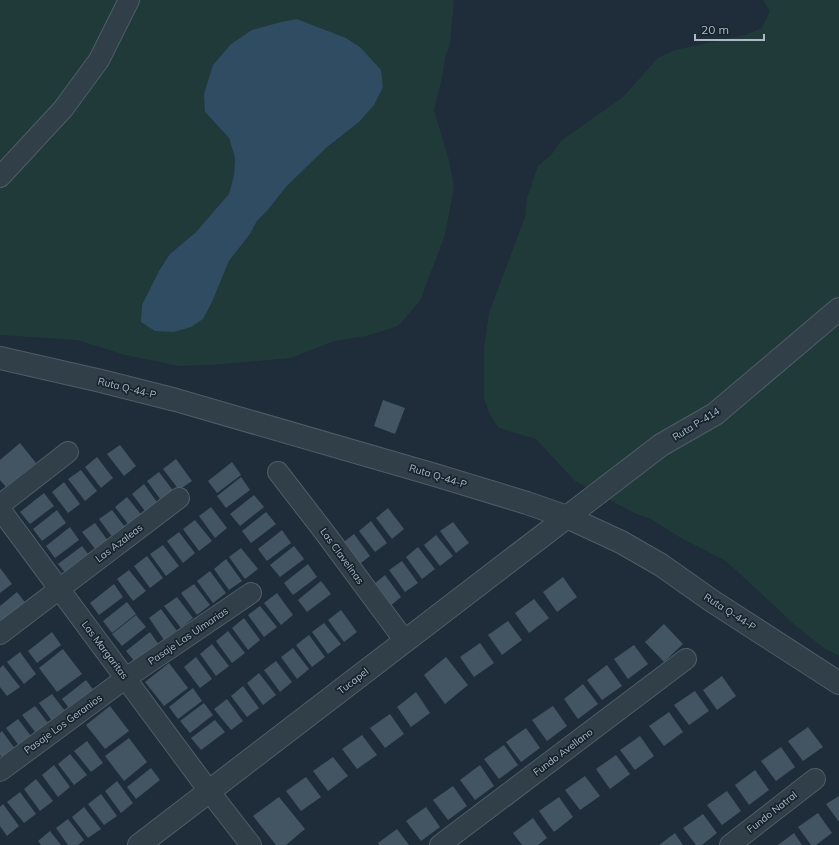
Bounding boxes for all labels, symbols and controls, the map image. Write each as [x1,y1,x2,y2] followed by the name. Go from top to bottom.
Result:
[695,16,764,42] scale bar
[701,22,729,37] text: 20 m
[97,374,158,402] street label: Ruta Q-44-P
[670,404,722,444] street label: Ruta P-414
[408,461,469,491] street label: Ruta Q-44-P
[93,521,145,565] street label: Las Azaleas
[317,525,367,587] street label: Las Clavelinas
[701,590,759,634] street label: Ruta Q-44-P
[145,604,231,668] street label: Pasaje Las Ulmarias
[79,618,131,682] street label: Las Margaritas
[335,665,371,697] street label: Tucapel
[21,691,105,757] street label: Pasaje Los Geranios
[531,725,596,779] street label: Fundo Avellano
[744,788,800,836] street label: Fundo Natral

